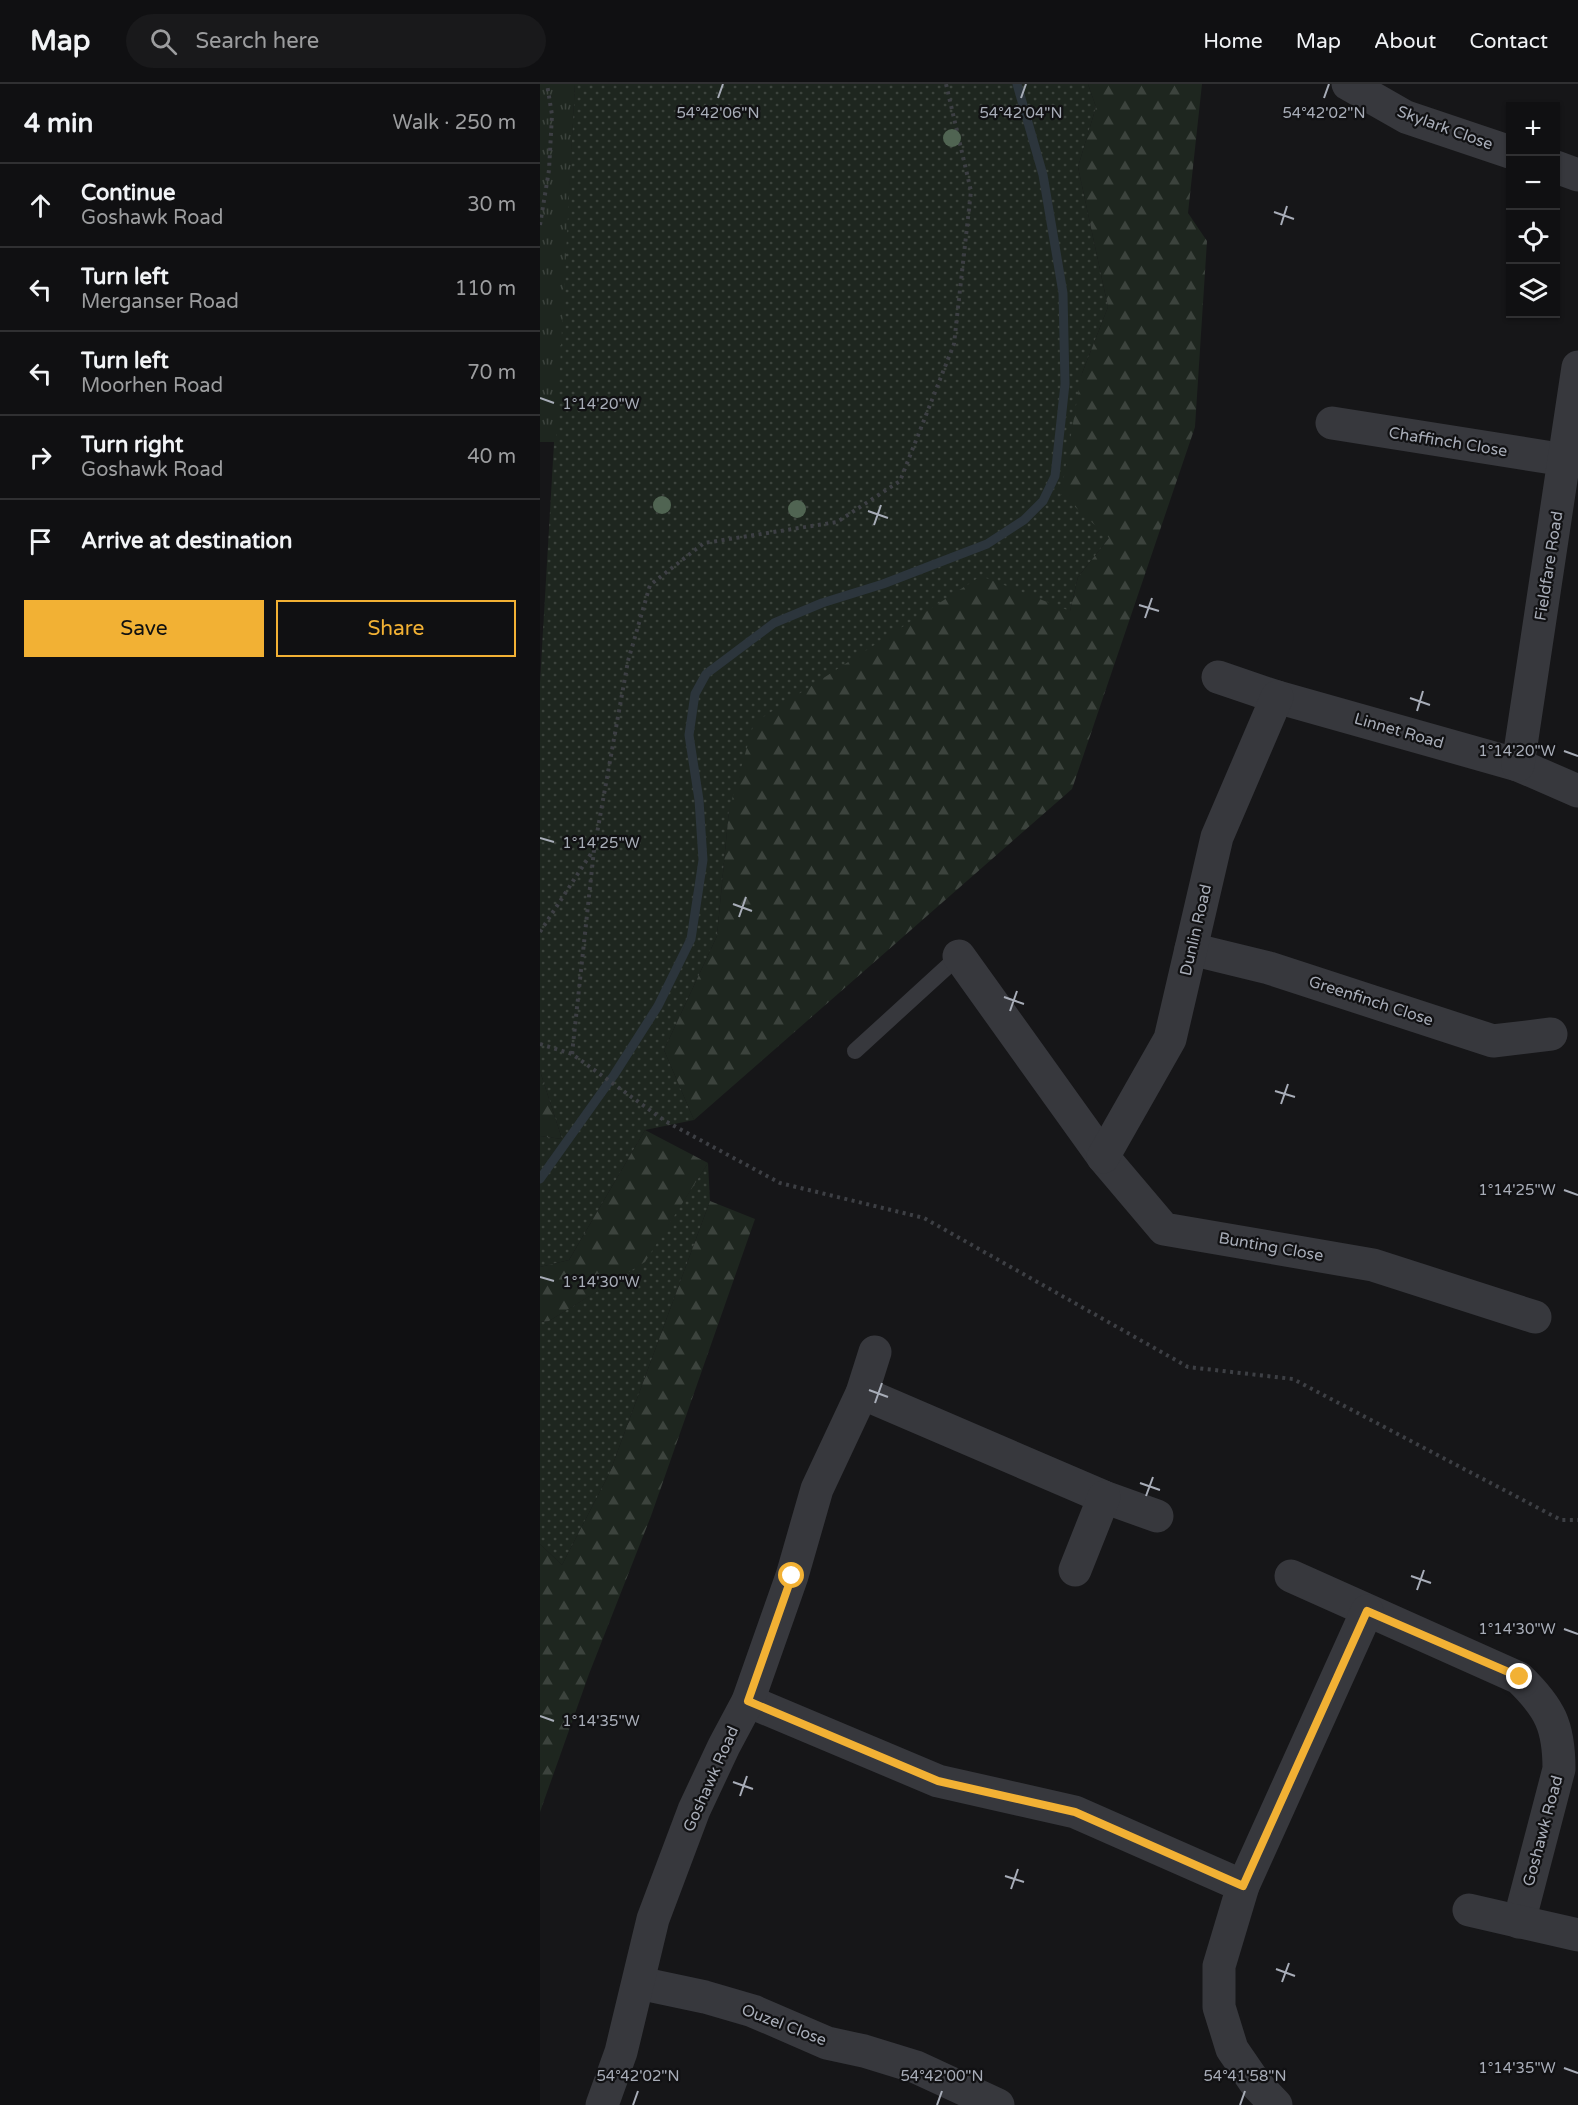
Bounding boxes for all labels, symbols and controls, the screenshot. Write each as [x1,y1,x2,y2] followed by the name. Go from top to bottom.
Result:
[126,14,546,68] search box
[30,24,90,58] text: Map
[147,25,180,58] icon: search
[195,28,319,54] text: Search here
[1203,29,1263,54] text: Home
[1296,29,1341,54] text: Map
[1374,29,1436,54] text: About
[1469,29,1548,54] text: Contact
[1394,101,1496,155] street label: Skylark Close
[1506,102,1560,318] map controls
[1506,102,1560,156] button: +
[676,104,760,122] text: 54°42'06"N
[979,104,1063,122] text: 54°42'04"N
[1282,104,1366,122] text: 54°42'02"N
[24,108,93,139] text: 4 min
[393,111,516,135] text: Walk · 250 m
[1506,156,1560,210] button: −
[81,180,176,206] text: Continue
[24,189,57,222] icon: ahead
[467,193,516,217] text: 30 m
[81,206,223,230] text: Goshawk Road
[1506,210,1560,264] button: locate
[81,264,169,290] text: Turn left
[1506,264,1560,318] button: layers
[24,273,57,306] icon: left
[455,277,516,301] text: 110 m
[81,290,239,314] text: Merganser Road
[81,348,169,374] text: Turn left
[24,357,57,390] icon: left
[467,361,516,385] text: 70 m
[81,374,223,398] text: Moorhen Road
[562,395,640,413] text: 1°14'20"W
[1387,423,1509,461] street label: Chaffinch Close
[81,432,183,458] text: Turn right
[24,441,57,474] icon: right
[467,445,516,469] text: 40 m
[81,458,223,482] text: Goshawk Road
[1530,510,1568,622] street label: Fieldfare Road
[24,525,57,558] icon: arrive
[81,528,292,554] text: Arrive at destination
[24,600,264,657] button: Save
[276,600,516,657] button: Share
[1352,709,1446,753] street label: Linnet Road
[1478,742,1556,760] text: 1°14'20"W
[562,834,640,852] text: 1°14'25"W
[1176,882,1216,978] street label: Dunlin Road
[1306,971,1436,1031] street label: Greenfinch Close
[1478,1181,1556,1199] text: 1°14'25"W
[1217,1228,1325,1266] street label: Bunting Close
[562,1273,640,1291] text: 1°14'30"W
[778,1562,804,1588] route start
[1478,1620,1556,1638] text: 1°14'30"W
[1506,1663,1532,1689] route end
[562,1712,640,1730] text: 1°14'35"W
[679,1723,743,1835] street label: Goshawk Road
[1519,1773,1567,1889] street label: Goshawk Road
[739,2000,829,2050] street label: Ouzel Close
[1478,2059,1556,2077] text: 1°14'35"W
[596,2067,680,2085] text: 54°42'02"N
[900,2067,984,2085] text: 54°42'00"N
[1203,2067,1287,2085] text: 54°41'58"N

